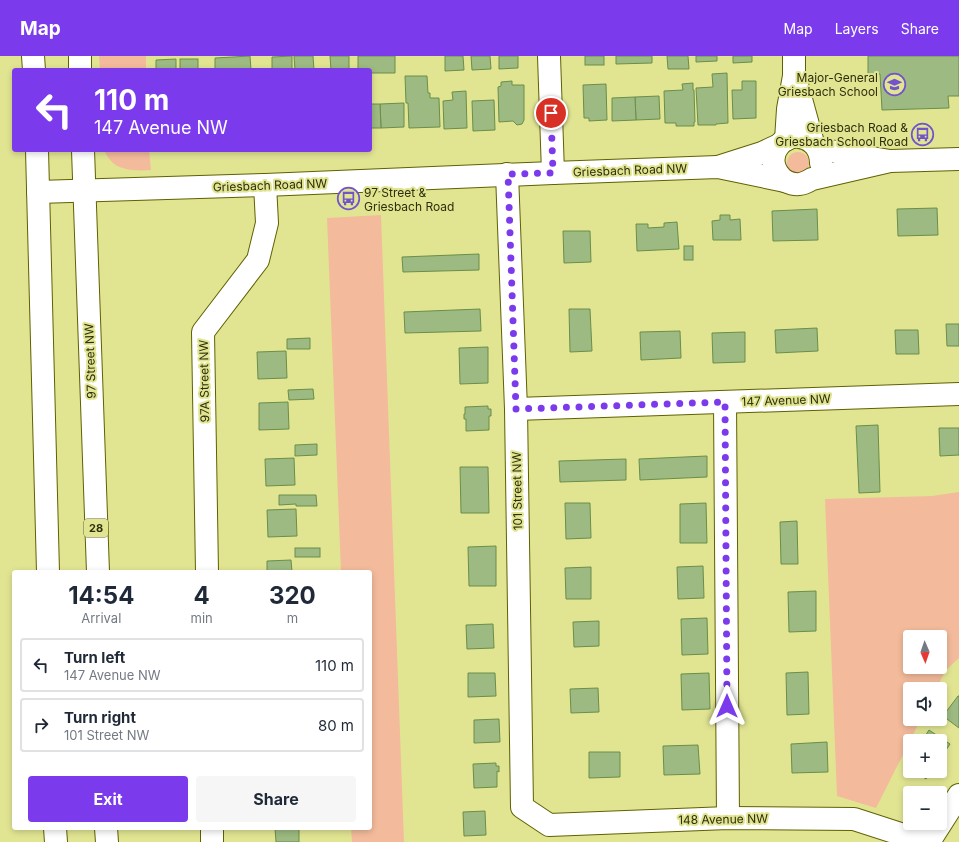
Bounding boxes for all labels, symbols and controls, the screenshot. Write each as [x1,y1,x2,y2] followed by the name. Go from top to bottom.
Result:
[20,17,61,40] text: Map
[784,20,813,37] text: Map
[835,20,879,37] text: Layers
[901,20,939,37] text: Share
[778,70,878,99] place label: Major-General Griesbach School
[881,71,907,97] school or university icon: Major-General Griesbach School
[94,83,169,117] text: 110 m
[28,84,80,136] icon: left
[534,96,568,130] pin
[540,102,562,124] icon: arrive
[94,117,228,138] text: 147 Avenue NW
[775,120,908,149] place label: Griesbach Road & Griesbach School Road
[910,121,936,147] bus stop icon: Griesbach Road & Griesbach School Road
[572,160,688,179] street label: Griesbach Road NW
[212,175,328,194] street label: Griesbach Road NW
[364,185,454,214] place label: 97 Street & Griesbach Road
[335,186,361,212] bus stop icon: 97 Street & Griesbach Road
[81,323,99,399] street label: 97 Street NW
[196,339,212,422] street label: 97A Street NW
[741,391,831,409] street label: 147 Avenue NW
[509,451,525,531] street label: 101 Street NW
[84,519,108,537] road number: 28
[68,581,134,610] text: 14:54
[194,581,210,610] text: 4
[269,581,316,610] text: 320
[81,610,121,626] text: Arrival
[191,610,213,626] text: min
[287,610,298,626] text: m
[903,630,947,674] north arrow
[903,630,947,830] map controls
[64,648,125,667] text: Turn left
[30,654,52,676] icon: left
[315,656,354,675] text: 110 m
[64,667,161,683] text: 147 Avenue NW
[903,682,947,726] button: sound
[706,685,748,727] position arrow
[64,708,136,727] text: Turn right
[30,714,52,736] icon: right
[318,716,354,735] text: 80 m
[64,727,149,743] text: 101 Street NW
[903,734,947,778] button: +
[28,776,188,822] button: Exit
[196,776,356,822] button: Share
[903,786,947,830] button: −
[678,811,768,827] street label: 148 Avenue NW

